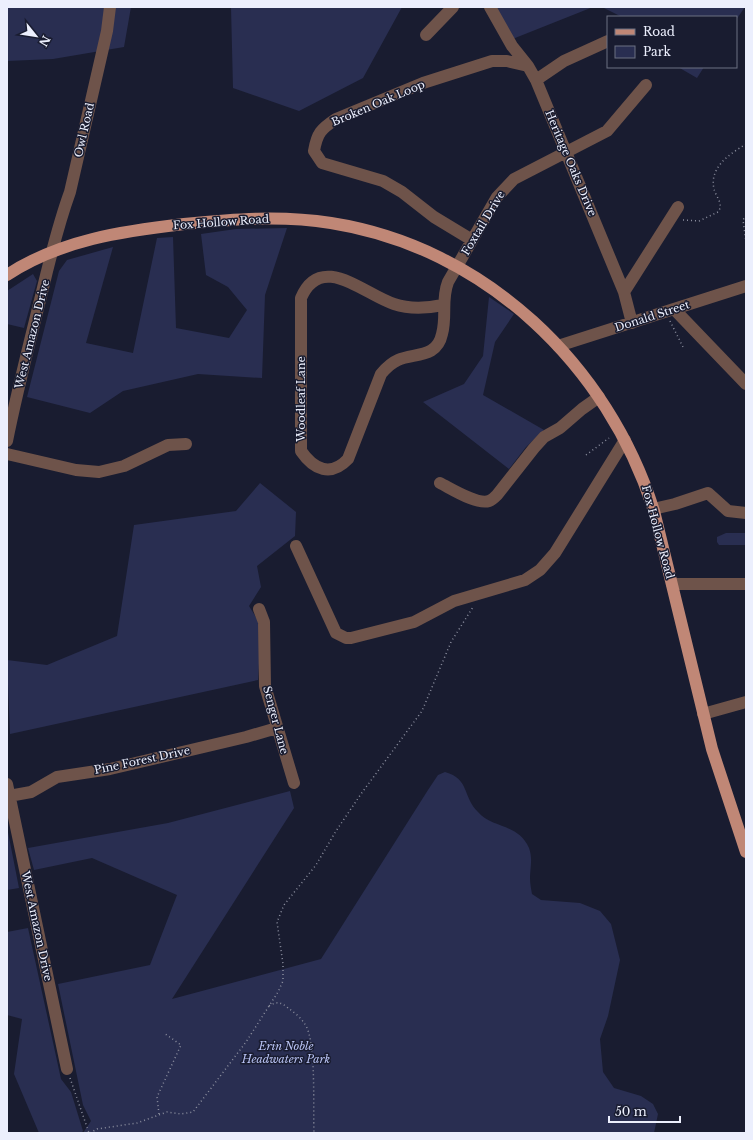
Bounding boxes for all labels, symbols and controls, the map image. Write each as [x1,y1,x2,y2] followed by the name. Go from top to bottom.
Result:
[16,16,56,56] north arrow
[607,16,737,68] legend
[643,24,675,39] text: Road
[36,33,53,50] text: N
[643,44,671,59] text: Park
[329,77,427,129] street label: Broken Oak Loop
[71,101,97,159] street label: Owl Road
[542,108,600,218] street label: Heritage Oaks Drive
[458,188,508,258] street label: Foxtail Drive
[173,212,270,232] street label: Fox Hollow Road
[11,278,52,391] street label: West Amazon Drive
[613,297,692,335] street label: Donald Street
[294,356,308,443] street label: Woodleaf Lane
[639,484,677,581] street label: Fox Hollow Road
[260,684,292,756] street label: Senger Lane
[93,743,191,777] street label: Pine Forest Drive
[18,869,56,982] street label: West Amazon Drive
[241,1039,331,1066] park label: Erin Noble Headwaters Park
[609,1098,680,1124] scale bar
[615,1104,647,1119] text: 50 m

